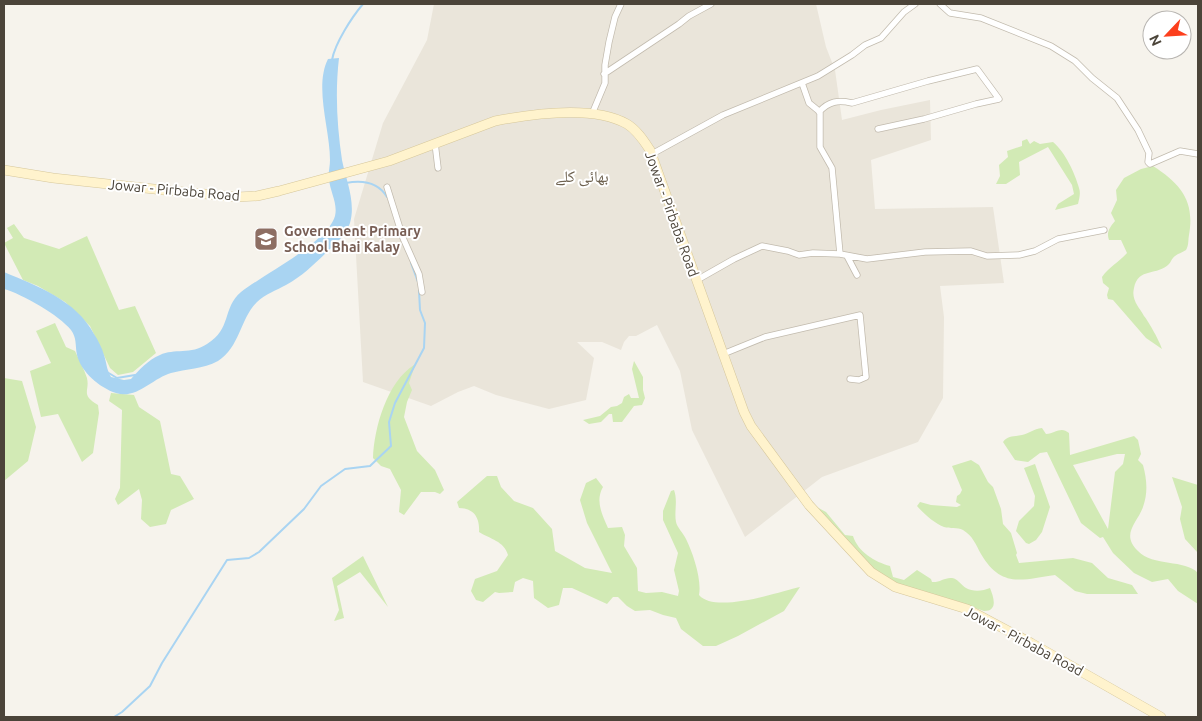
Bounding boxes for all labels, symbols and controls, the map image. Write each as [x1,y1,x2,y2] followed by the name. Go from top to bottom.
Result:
[1142,10,1192,60] north arrow
[1146,32,1165,49] text: N
[642,149,702,279] street label: Jowar - Pirbaba Road
[555,167,609,187] district label: بھائی كلے
[107,176,241,204] street label: Jowar - Pirbaba Road
[284,223,421,255] place label: Government Primary School Bhai Kalay
[253,226,279,252] school or university icon: Government Primary School Bhai Kalay
[962,603,1086,679] street label: Jowar - Pirbaba Road

